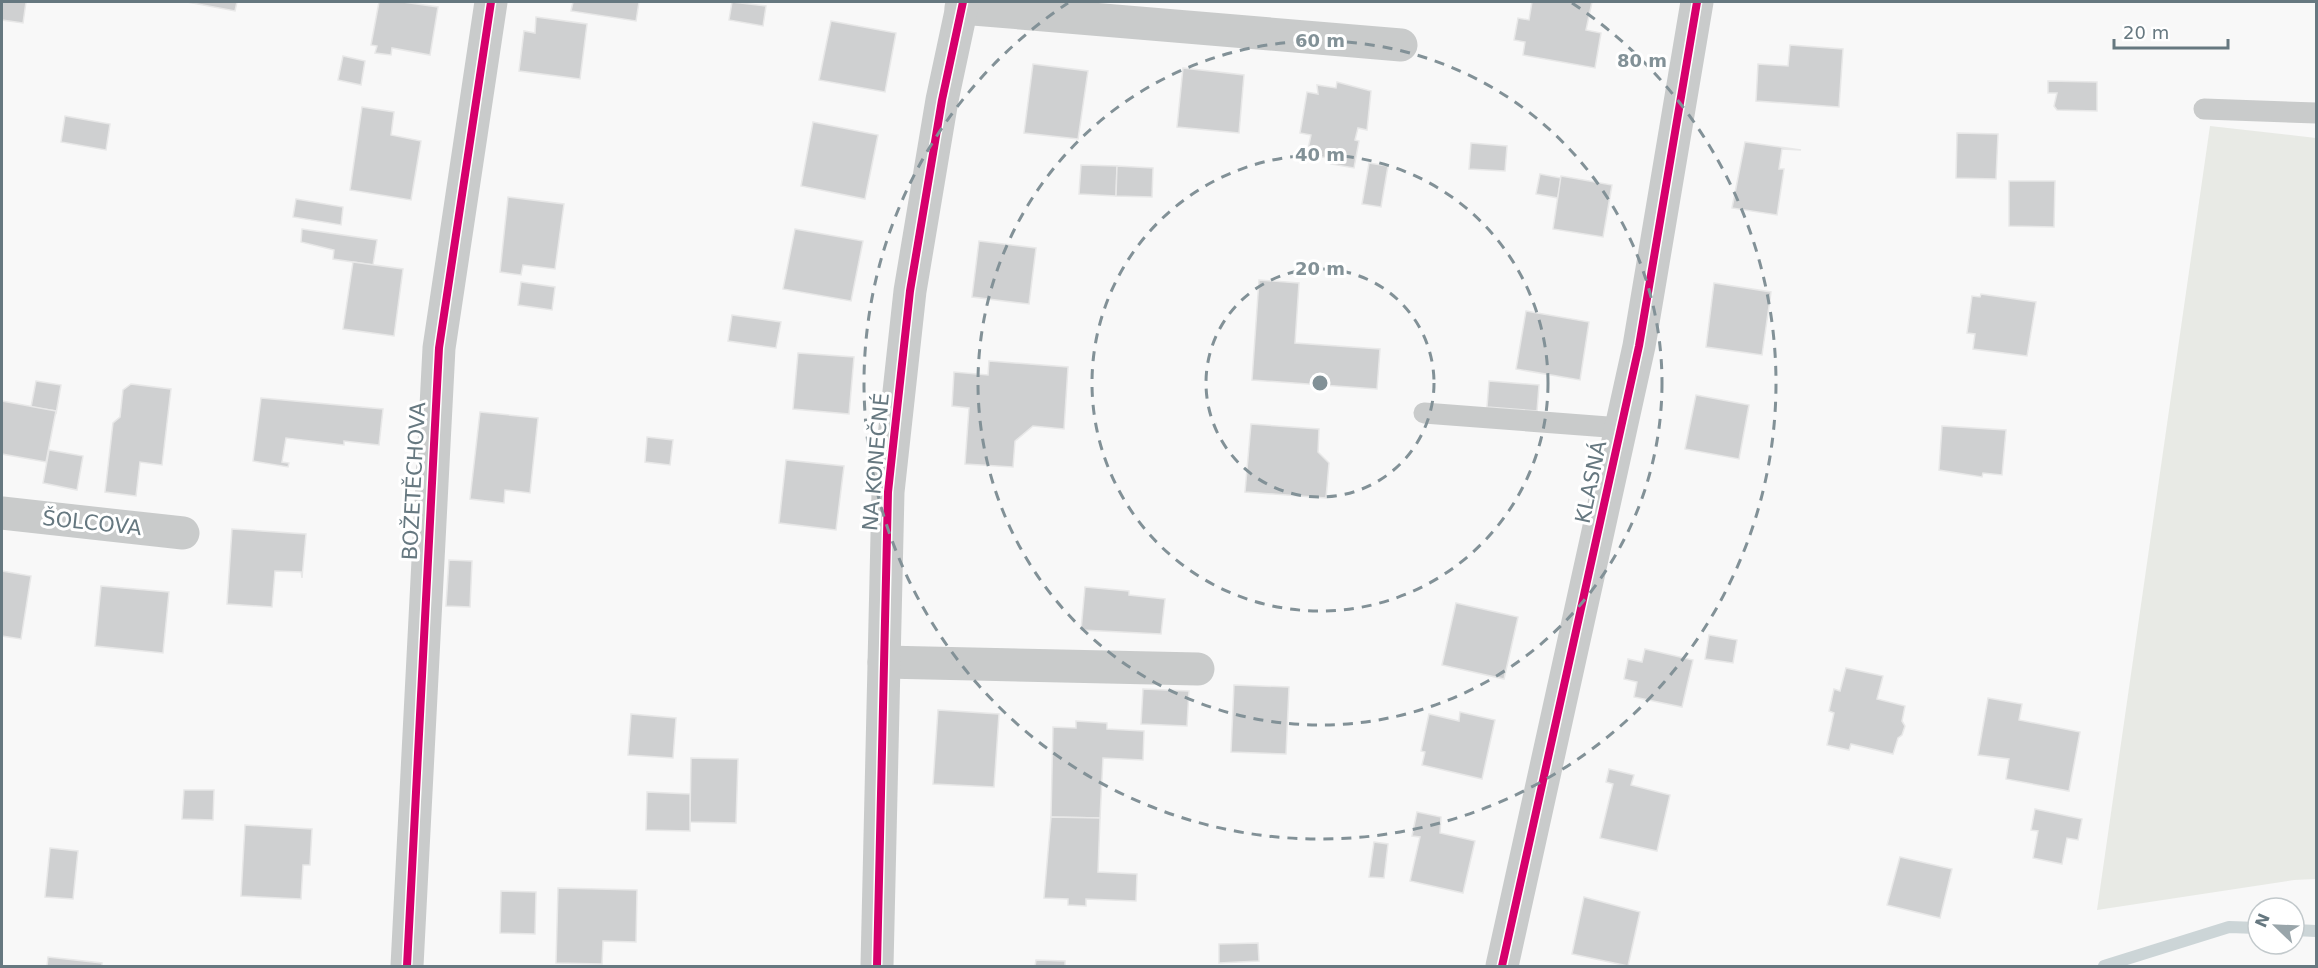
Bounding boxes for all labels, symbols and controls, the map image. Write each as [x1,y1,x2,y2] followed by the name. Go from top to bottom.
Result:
[2114,12,2228,50] scale bar
[2123,22,2169,43] text: 20 m
[1295,30,1345,51] text: 60 m
[1617,50,1667,71] text: 80 m
[1295,144,1345,165] text: 40 m
[1295,258,1345,279] text: 20 m
[1310,373,1330,393] centre of rings
[857,392,894,532] street label: NA KONEČNÉ
[397,401,430,561] street label: BOŽETĚCHOVA
[1570,438,1612,525] street label: KLASNÁ
[41,505,144,540] street label: ŠOLCOVA
[2246,896,2306,956] north arrow
[2251,910,2274,930] text: N

